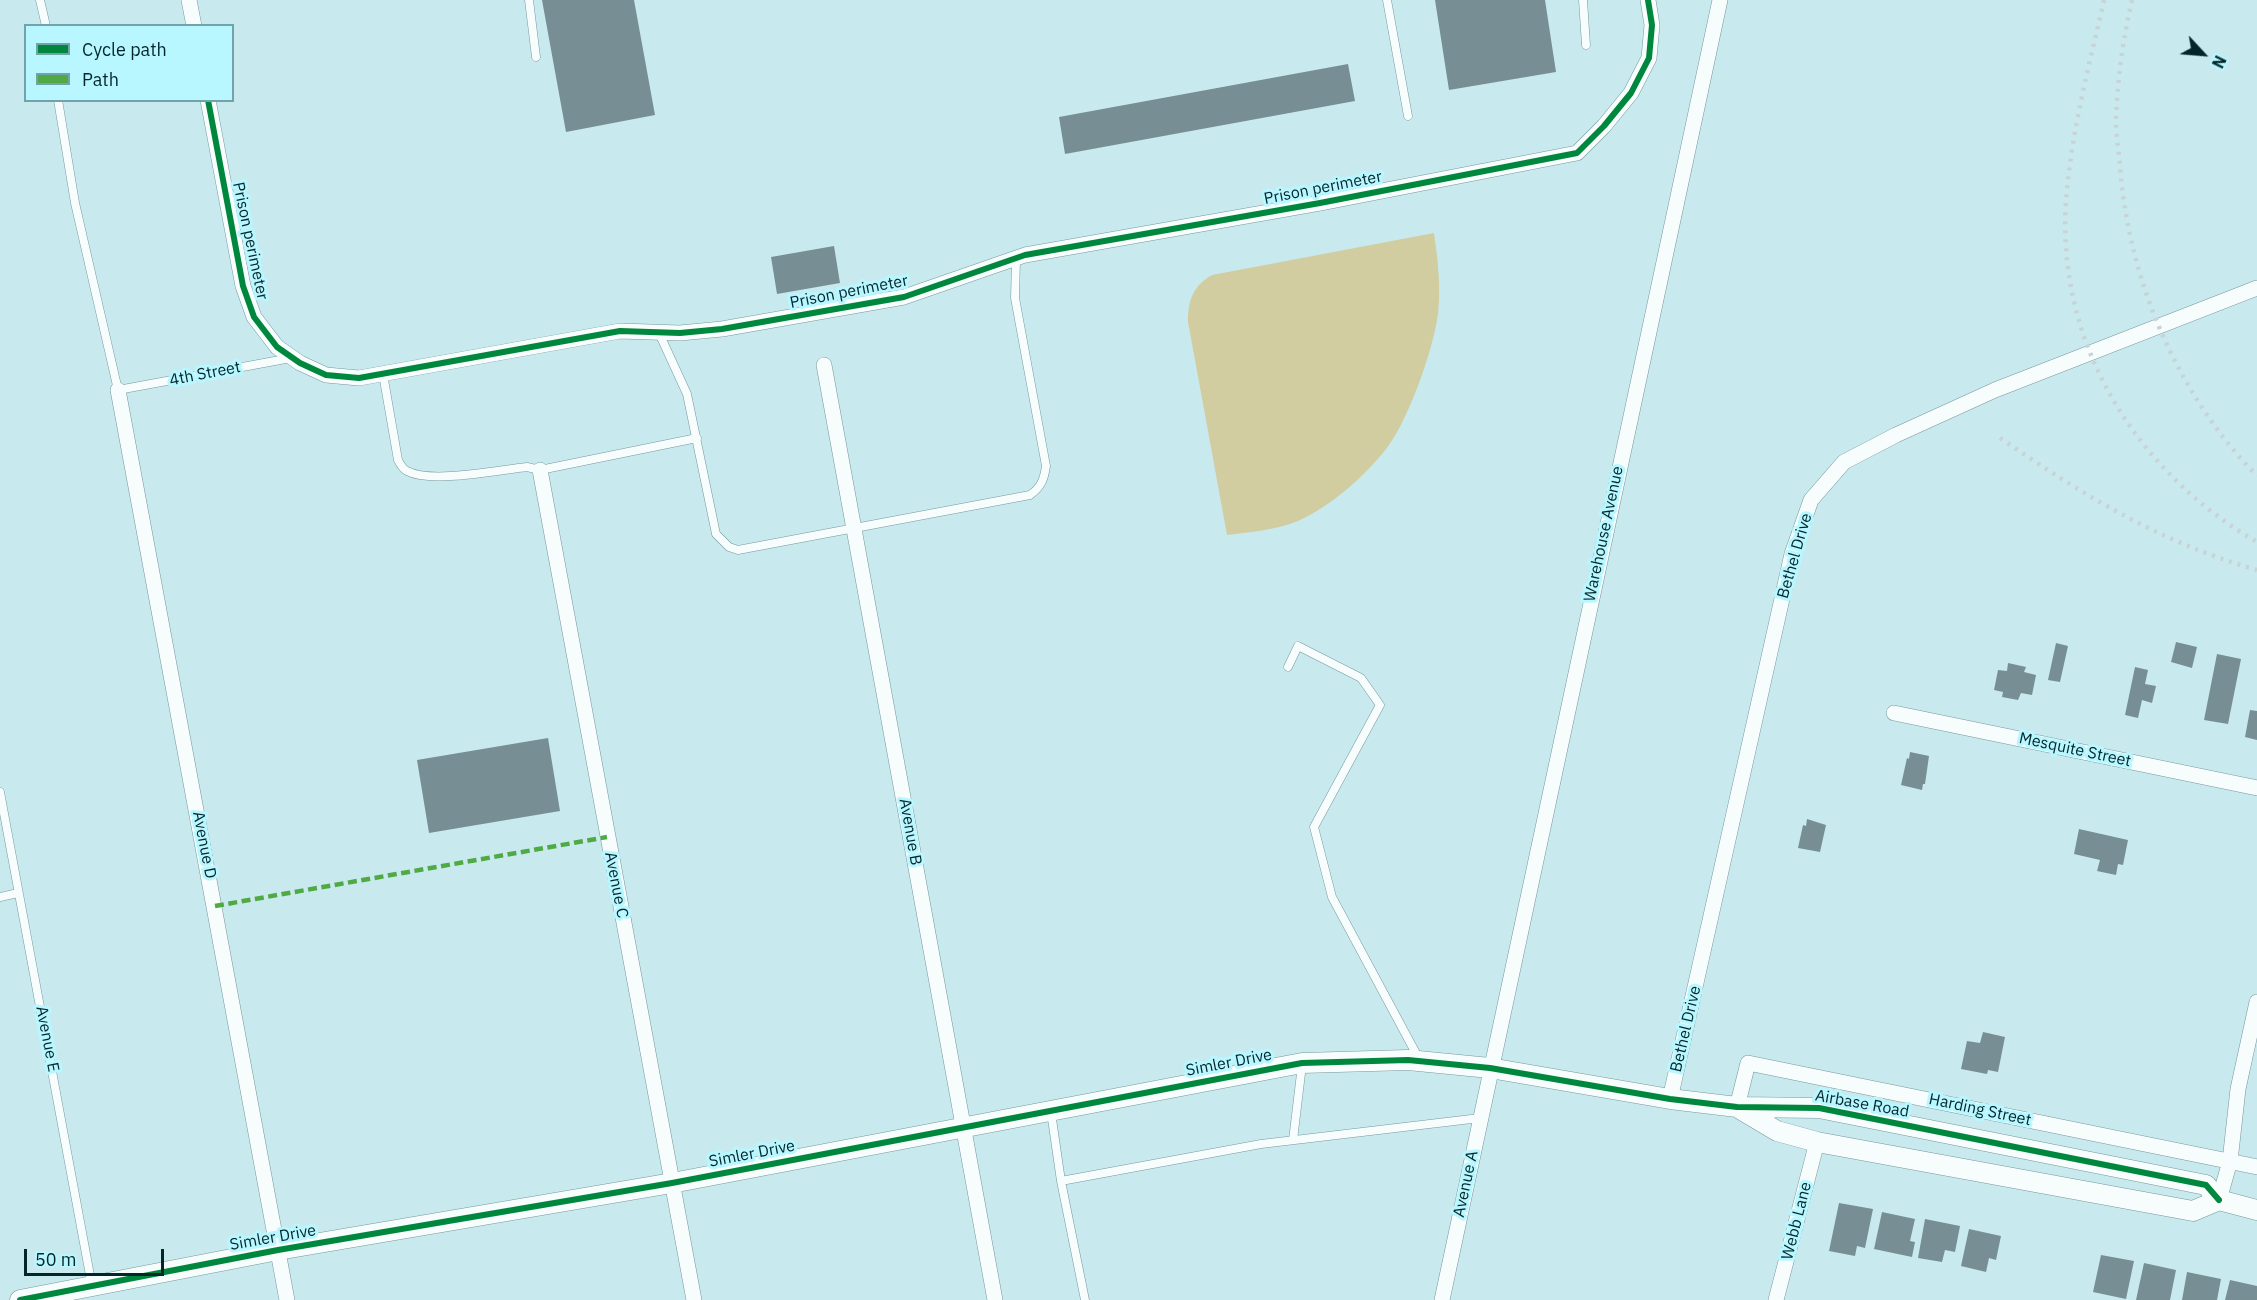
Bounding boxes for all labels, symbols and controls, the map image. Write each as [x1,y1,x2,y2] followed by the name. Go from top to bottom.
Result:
[24,24,234,102] legend
[2173,24,2233,84] north arrow
[82,38,167,61] text: Cycle path
[2208,52,2231,71] text: N
[82,68,119,91] text: Path
[1262,167,1384,209] street label: Prison perimeter
[228,180,272,302] street label: Prison perimeter
[788,271,910,313] street label: Prison perimeter
[168,358,242,390] street label: 4th Street
[1580,464,1628,604] street label: Warehouse Avenue
[1774,511,1816,601] street label: Bethel Drive
[2017,729,2133,771] street label: Mesquite Street
[895,797,925,867] street label: Avenue B
[188,810,220,880] street label: Avenue D
[600,850,632,920] street label: Avenue C
[1667,984,1705,1074] street label: Bethel Drive
[31,1005,63,1073] street label: Avenue E
[1184,1045,1274,1081] street label: Simler Drive
[1814,1086,1910,1122] street label: Airbase Road
[1927,1090,2033,1130] street label: Harding Street
[707,1136,797,1172] street label: Simler Drive
[1450,1149,1482,1219] street label: Avenue A
[1778,1180,1816,1262] street label: Webb Lane
[228,1221,318,1255] street label: Simler Drive
[27,1237,166,1275] scale bar
[35,1248,77,1271] text: 50 m

